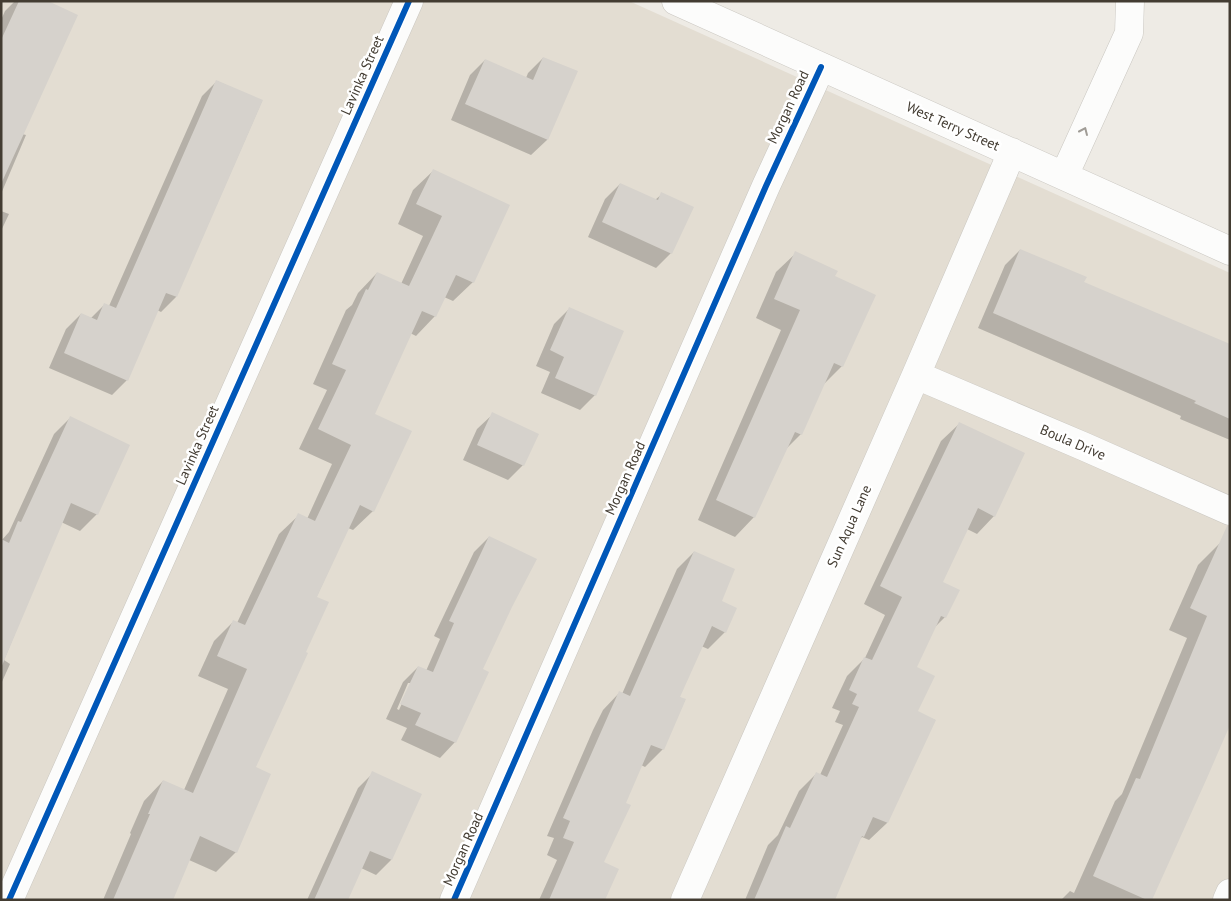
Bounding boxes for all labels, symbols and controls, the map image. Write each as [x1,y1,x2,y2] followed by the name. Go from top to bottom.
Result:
[336,32,388,118] street label: Lavinka Street
[763,67,813,147] street label: Morgan Road
[904,97,1003,155] street label: West Terry Street
[1078,127,1089,136] one-way arrow
[171,402,223,488] street label: Lavinka Street
[1038,420,1108,464] street label: Boula Drive
[601,438,649,518] street label: Morgan Road
[823,482,875,570] street label: Sun Aqua Lane
[439,809,487,889] street label: Morgan Road

